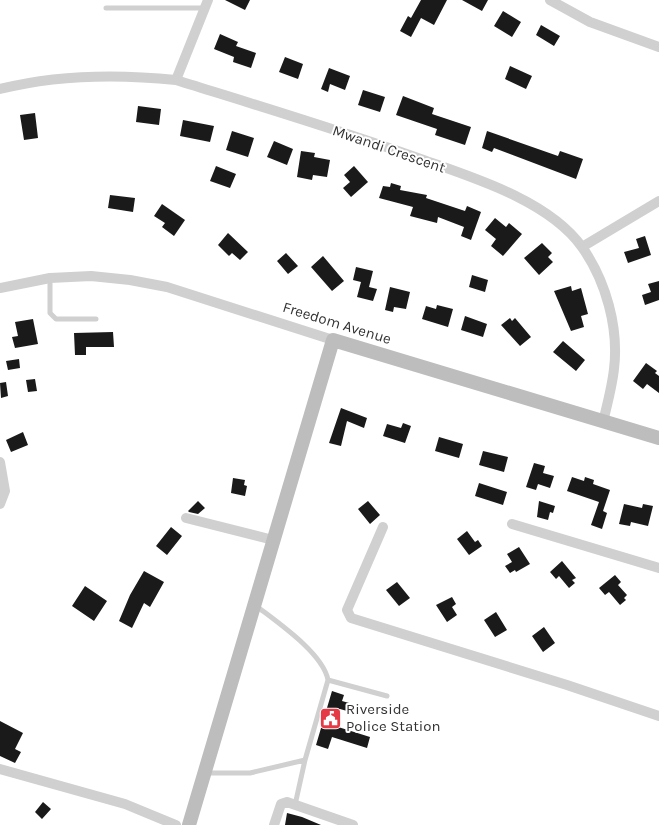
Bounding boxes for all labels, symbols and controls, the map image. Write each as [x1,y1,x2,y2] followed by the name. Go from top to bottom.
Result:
[330,121,448,177] street label: Mwandi Crescent
[280,298,394,348] street label: Freedom Avenue
[346,700,441,735] place label: Riverside Police Station
[317,705,343,731] public building icon: Riverside Police Station

